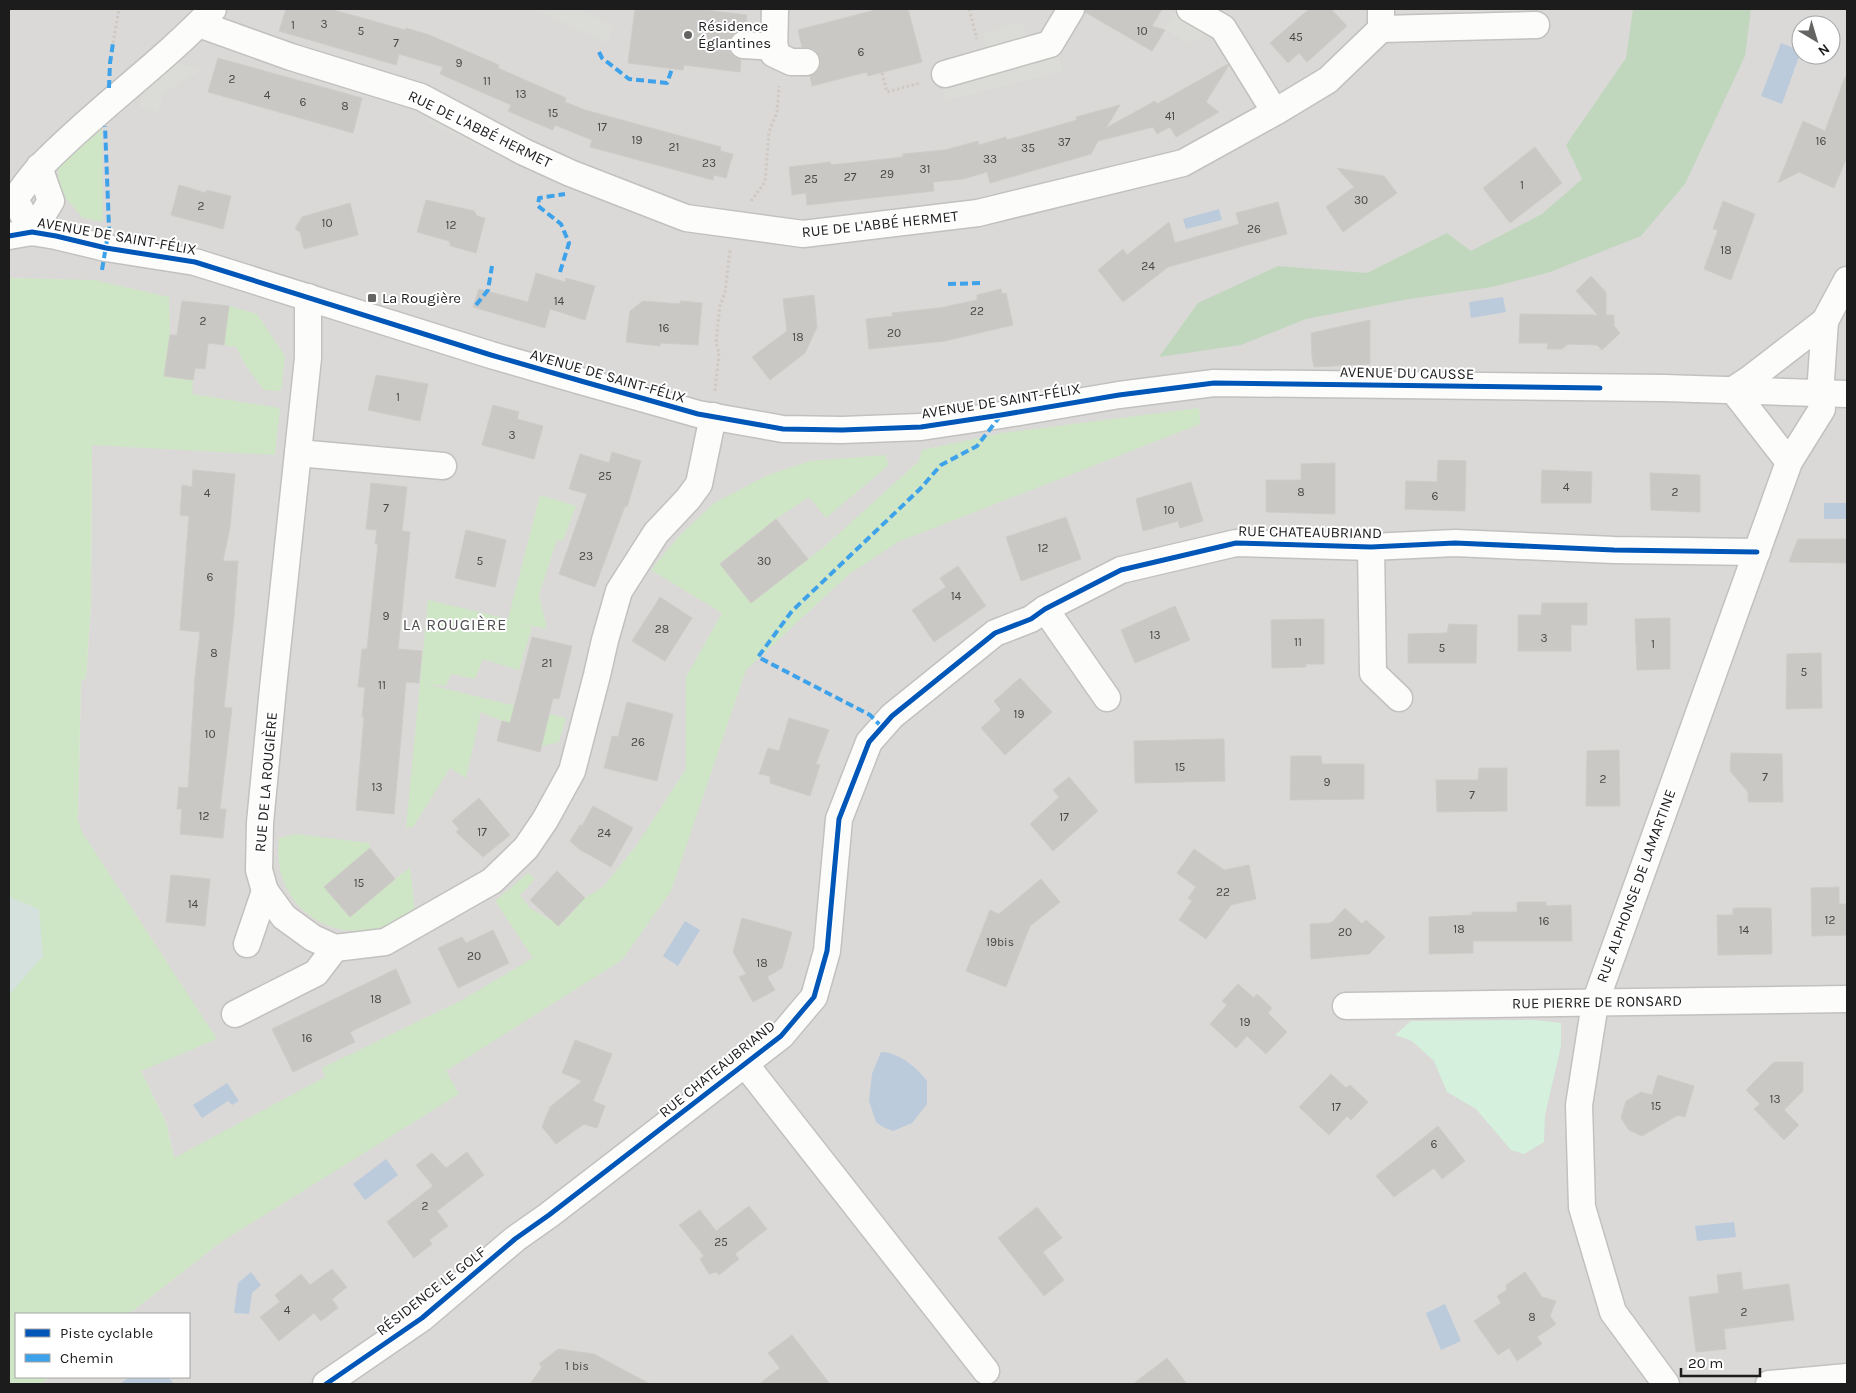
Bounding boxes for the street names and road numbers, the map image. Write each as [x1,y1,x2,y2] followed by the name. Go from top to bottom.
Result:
[405,86,555,172] street label: RUE DE L'ABBÉ HERMET
[801,207,960,241] street label: RUE DE L'ABBÉ HERMET
[36,213,198,259] street label: AVENUE DE SAINT-FÉLIX
[528,345,688,407] street label: AVENUE DE SAINT-FÉLIX
[1340,363,1474,383] street label: AVENUE DU CAUSSE
[920,380,1082,422] street label: AVENUE DE SAINT-FÉLIX
[1238,522,1382,542] street label: RUE CHATEAUBRIAND
[251,711,281,853] street label: RUE DE LA ROUGIÈRE
[1593,787,1679,985] street label: RUE ALPHONSE DE LAMARTINE
[1512,992,1682,1012] street label: RUE PIERRE DE RONSARD
[655,1017,779,1121] street label: RUE CHATEAUBRIAND
[373,1243,489,1339] street label: RÉSIDENCE LE GOLF

